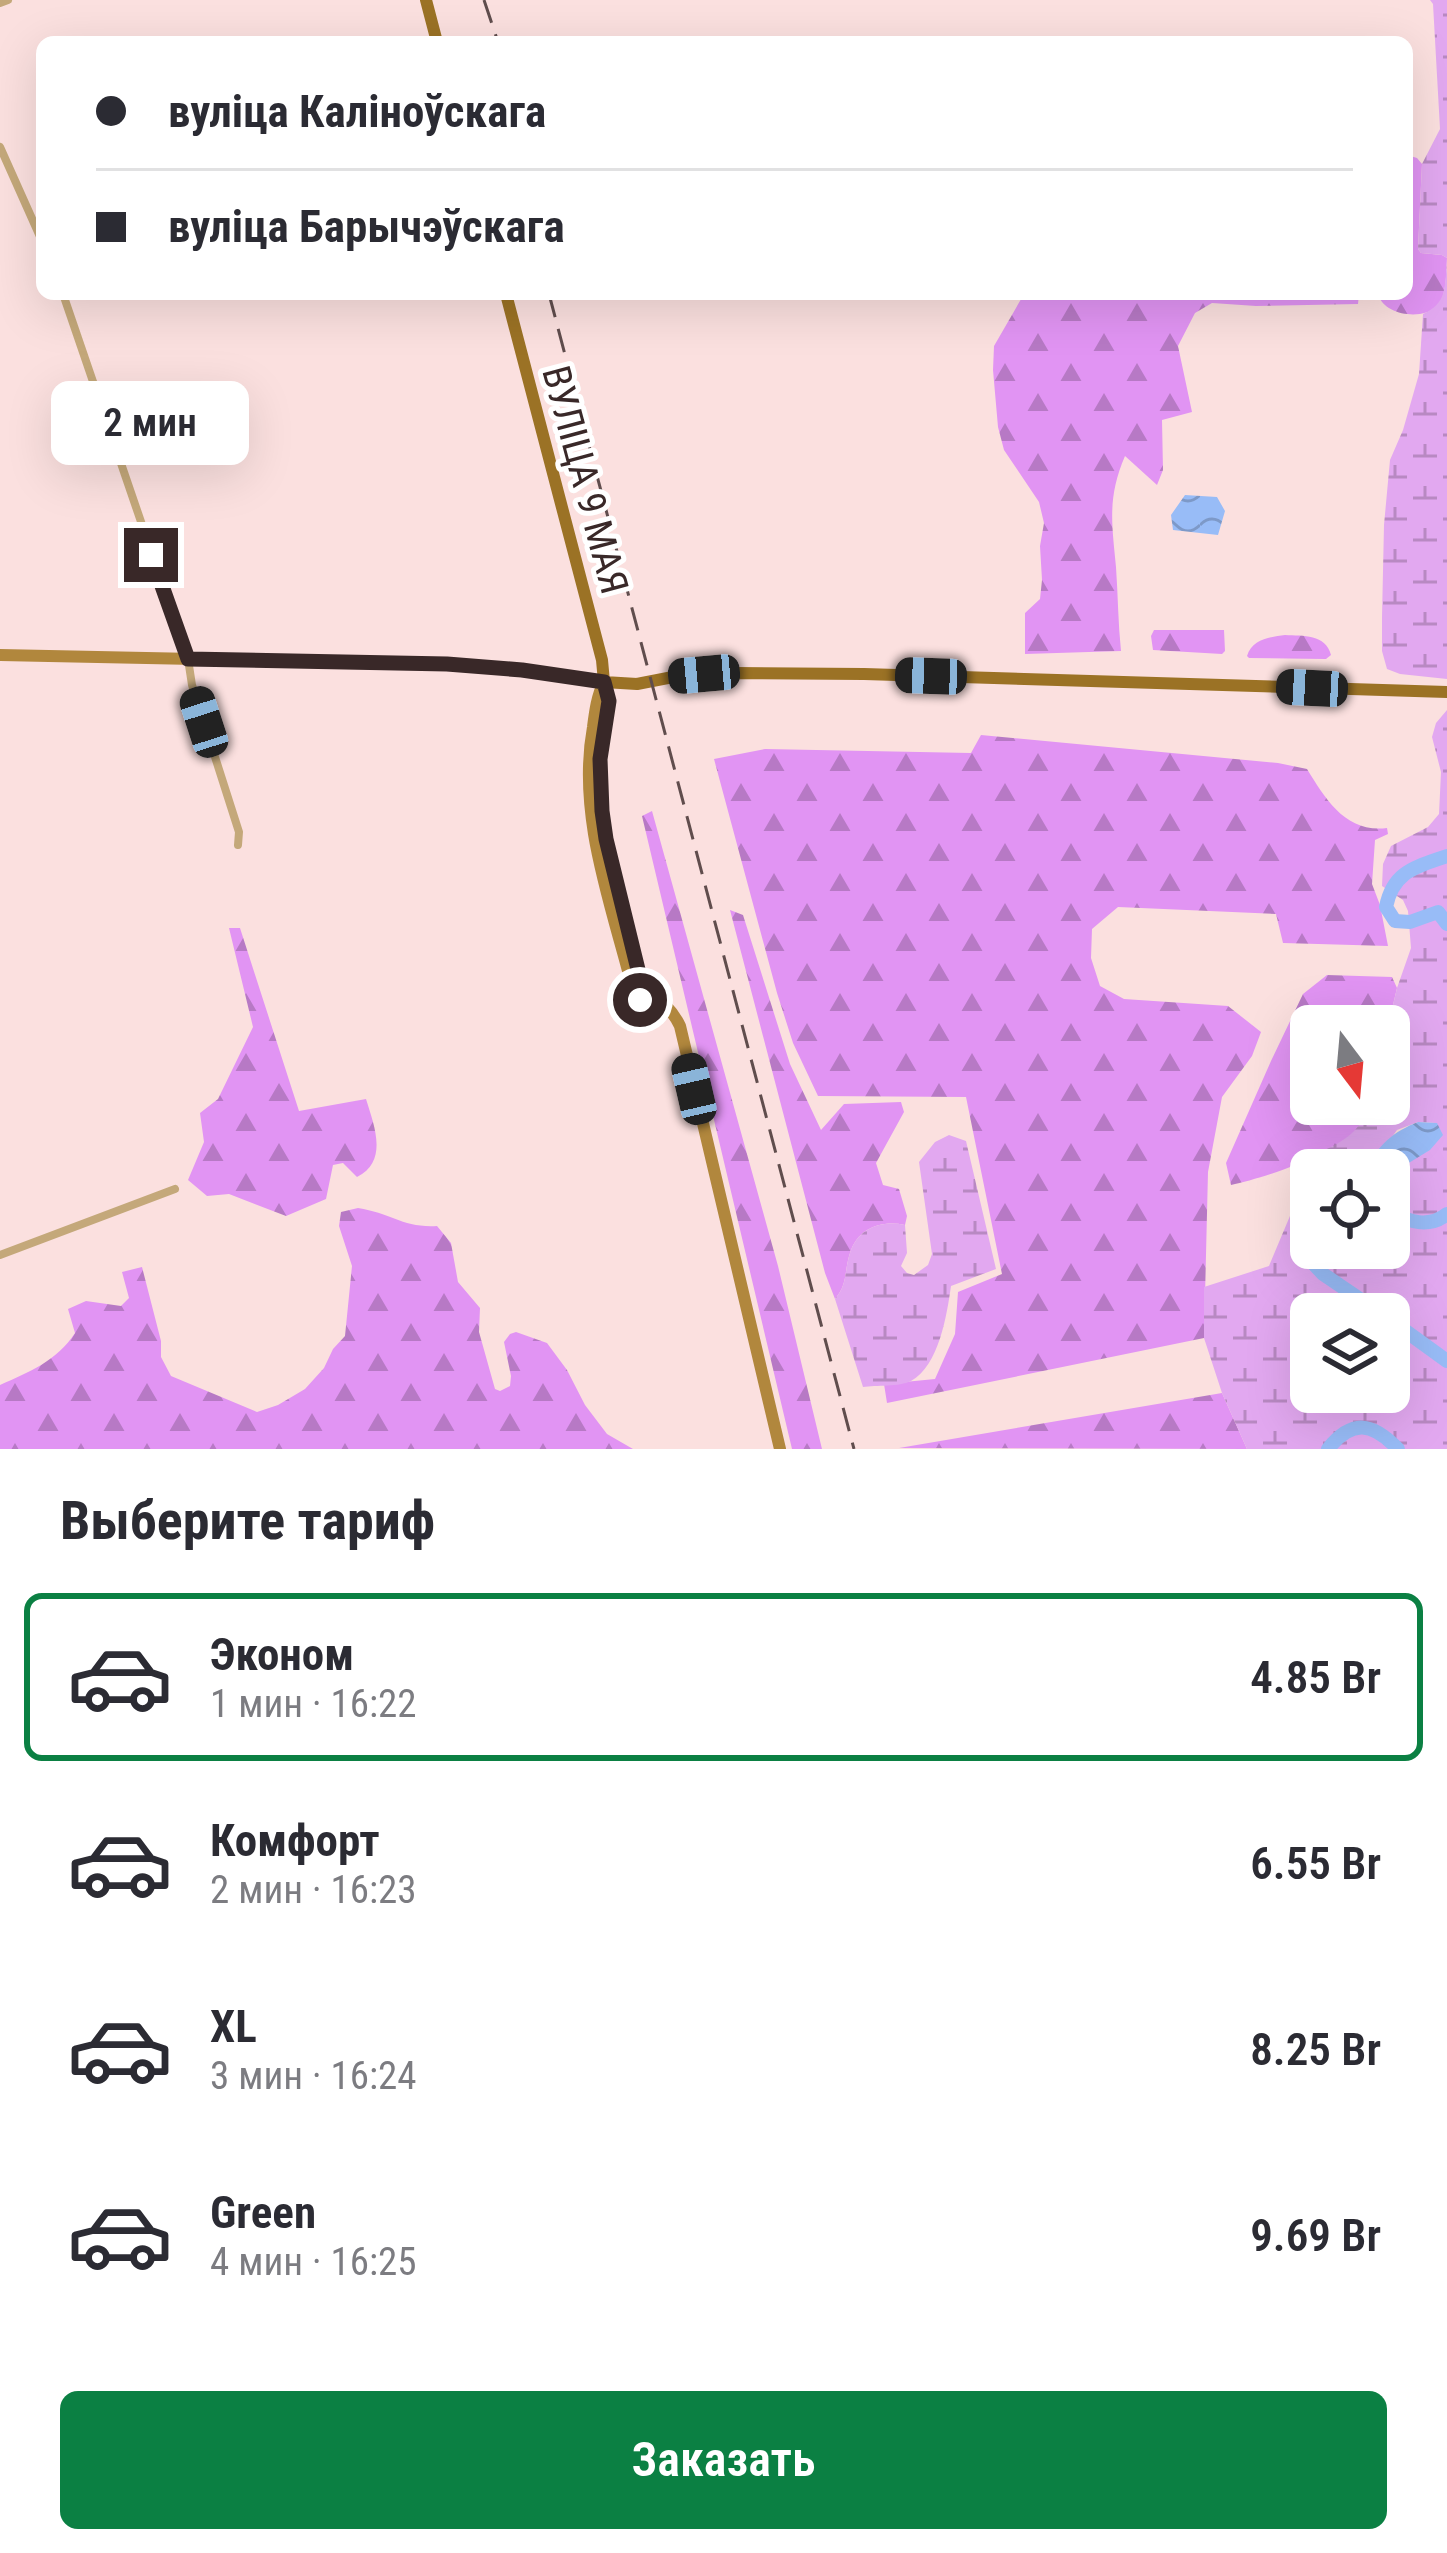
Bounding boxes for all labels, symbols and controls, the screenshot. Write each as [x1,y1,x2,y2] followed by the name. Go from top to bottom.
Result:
[168,85,546,138] text: вуліца Каліноўскага
[168,200,565,253] text: вуліца Барычэўскага
[532,361,638,599] street label: ВУЛІЦА 9 МАЯ
[52,381,250,465] callout: 2 мин
[103,400,197,446] text: 2 мин
[124,528,178,582] route end
[667,653,741,695] car
[894,657,968,695] car
[1275,668,1349,708] car
[176,682,232,762] car
[613,973,667,1027] route start
[1290,1005,1410,1125] north arrow
[1290,1005,1410,1413] map controls
[668,1050,720,1128] car
[1290,1149,1410,1269] button: locate
[1290,1293,1410,1413] button: layers
[60,1489,435,1552] text: Выберите тариф
[66,1623,174,1731] icon: car
[210,1628,354,1681] text: Эконом
[1250,1651,1381,1704] text: 4.85 Br
[210,1681,417,1727] text: 1 мин · 16:22
[66,1809,174,1917] icon: car
[210,1814,380,1867] text: Комфорт
[1250,1837,1381,1890] text: 6.55 Br
[210,1867,417,1913] text: 2 мин · 16:23
[66,1995,174,2103] icon: car
[210,2000,257,2053] text: XL
[1250,2023,1381,2076] text: 8.25 Br
[210,2053,417,2099] text: 3 мин · 16:24
[66,2181,174,2289] icon: car
[210,2186,316,2239] text: Green
[1250,2209,1381,2262] text: 9.69 Br
[210,2239,417,2285] text: 4 мин · 16:25
[60,2391,1387,2529] button: Заказать

